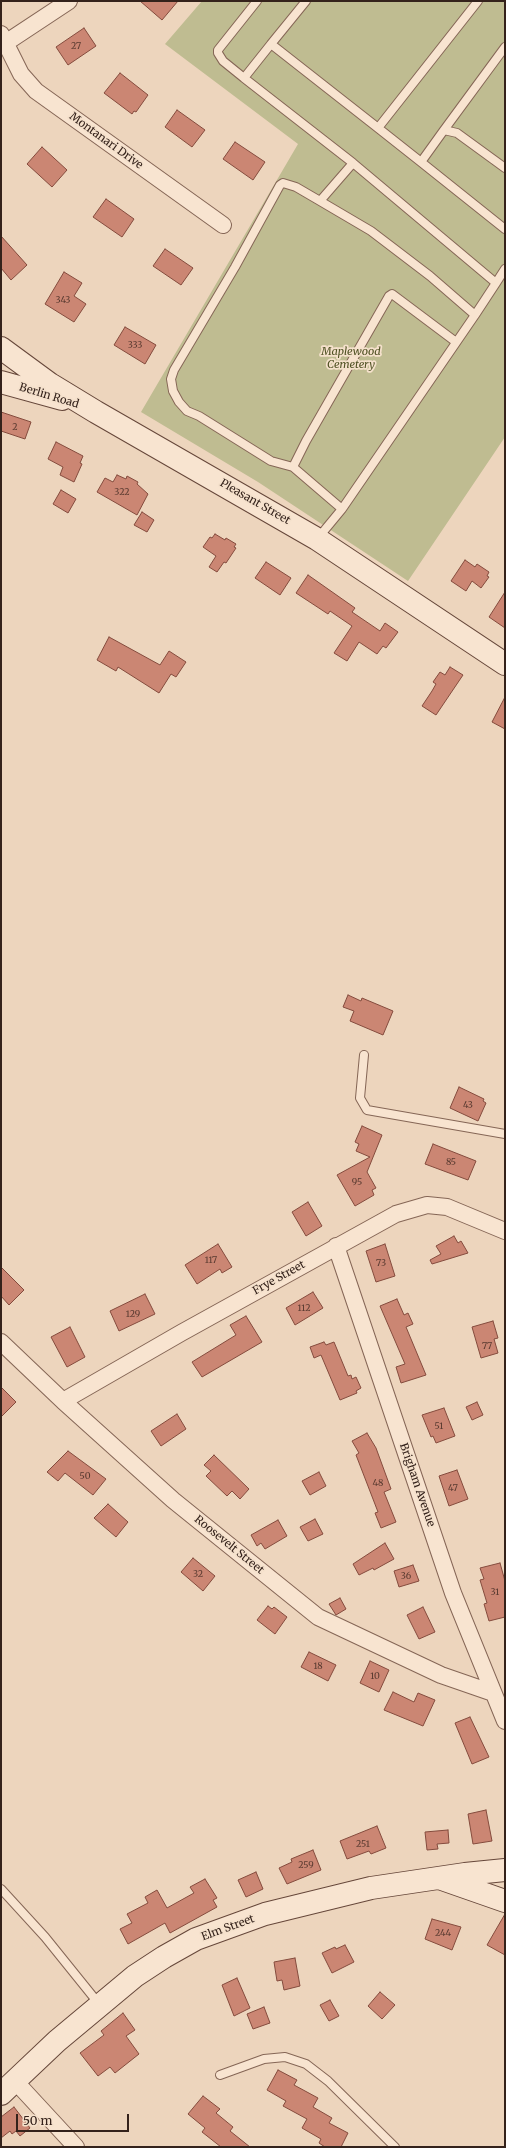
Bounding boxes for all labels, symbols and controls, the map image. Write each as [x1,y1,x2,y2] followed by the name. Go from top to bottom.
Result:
[71,41,81,51] house number: 27
[67,110,145,172] street label: Montanari Drive
[56,295,70,305] house number: 343
[128,340,142,350] house number: 333
[321,345,381,371] park label: Maplewood Cemetery
[18,381,80,411] street label: Berlin Road
[12,422,18,432] house number: 2
[218,477,292,527] street label: Pleasant Street
[114,487,130,497] house number: 322
[463,1100,473,1110] house number: 43
[446,1157,456,1167] house number: 85
[352,1177,362,1187] house number: 95
[205,1255,217,1265] house number: 117
[251,1258,307,1298] street label: Frye Street
[376,1258,386,1268] house number: 73
[297,1303,311,1313] house number: 112
[126,1309,140,1319] house number: 129
[482,1341,492,1351] house number: 77
[435,1421,443,1431] house number: 51
[397,1441,437,1529] street label: Brigham Avenue
[80,1471,90,1481] house number: 50
[373,1478,383,1488] house number: 48
[448,1483,458,1493] house number: 47
[192,1513,266,1577] street label: Roosevelt Street
[193,1569,203,1579] house number: 32
[401,1571,411,1581] house number: 36
[491,1587,499,1597] house number: 31
[313,1661,323,1671] house number: 18
[370,1671,380,1681] house number: 10
[356,1839,370,1849] house number: 251
[298,1860,314,1870] house number: 259
[200,1912,256,1944] street label: Elm Street
[435,1928,451,1938] house number: 244
[18,2106,131,2132] scale bar
[23,2113,52,2128] text: 50 m

